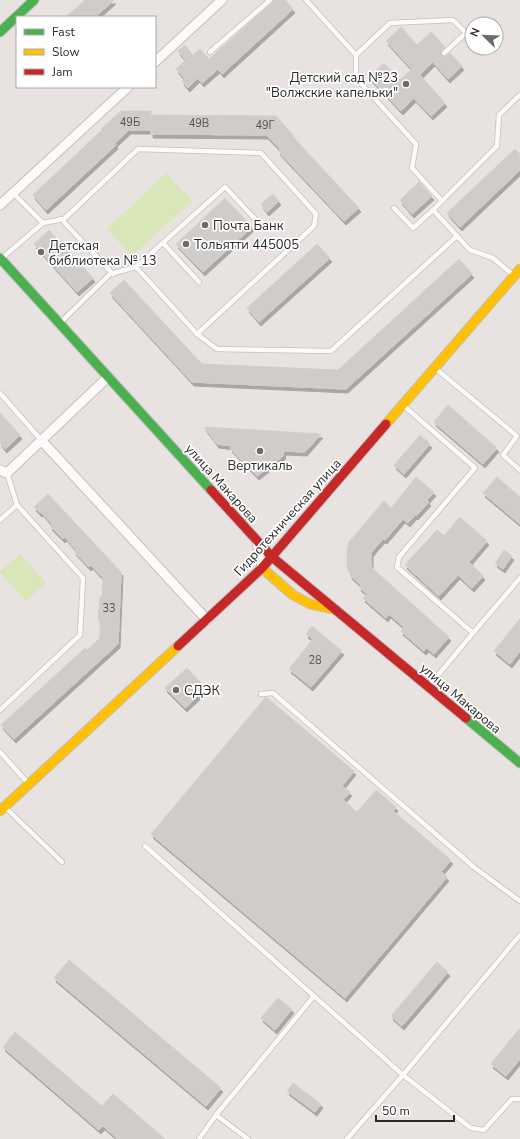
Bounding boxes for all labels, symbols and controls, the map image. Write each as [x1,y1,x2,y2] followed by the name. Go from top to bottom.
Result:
[16,16,156,88] legend
[464,16,504,56] north arrow
[52,24,75,40] text: Fast
[467,26,484,39] text: N
[52,44,80,60] text: Slow
[51,64,73,80] text: Jam
[266,69,398,102] place label: Детский сад №23 "Волжские капельки"
[401,79,411,89] marker: Детский сад №23 "Волжские капельки"
[120,115,140,130] house number: 49Б
[189,116,209,131] house number: 49В
[255,118,275,133] house number: 49Г
[213,217,284,235] place label: Почта Банк
[200,220,210,230] marker: Почта Банк
[194,236,299,254] place label: Тольятти 445005
[49,237,157,270] place label: Детская библиотека № 13
[181,239,191,249] marker: Тольятти 445005
[36,247,46,257] marker: Детская библиотека № 13
[181,440,262,527] street label: улица Макарова
[255,446,265,456] marker: Вертикаль
[230,455,345,580] street label: Гидротехническая улица
[227,457,293,475] place label: Вертикаль
[102,601,116,616] house number: 33
[308,653,322,668] house number: 28
[416,659,505,738] street label: улица Макарова
[184,682,221,700] place label: СДЭК
[171,685,181,695] marker: СДЭК
[376,1097,454,1123] scale bar
[382,1103,410,1119] text: 50 m

